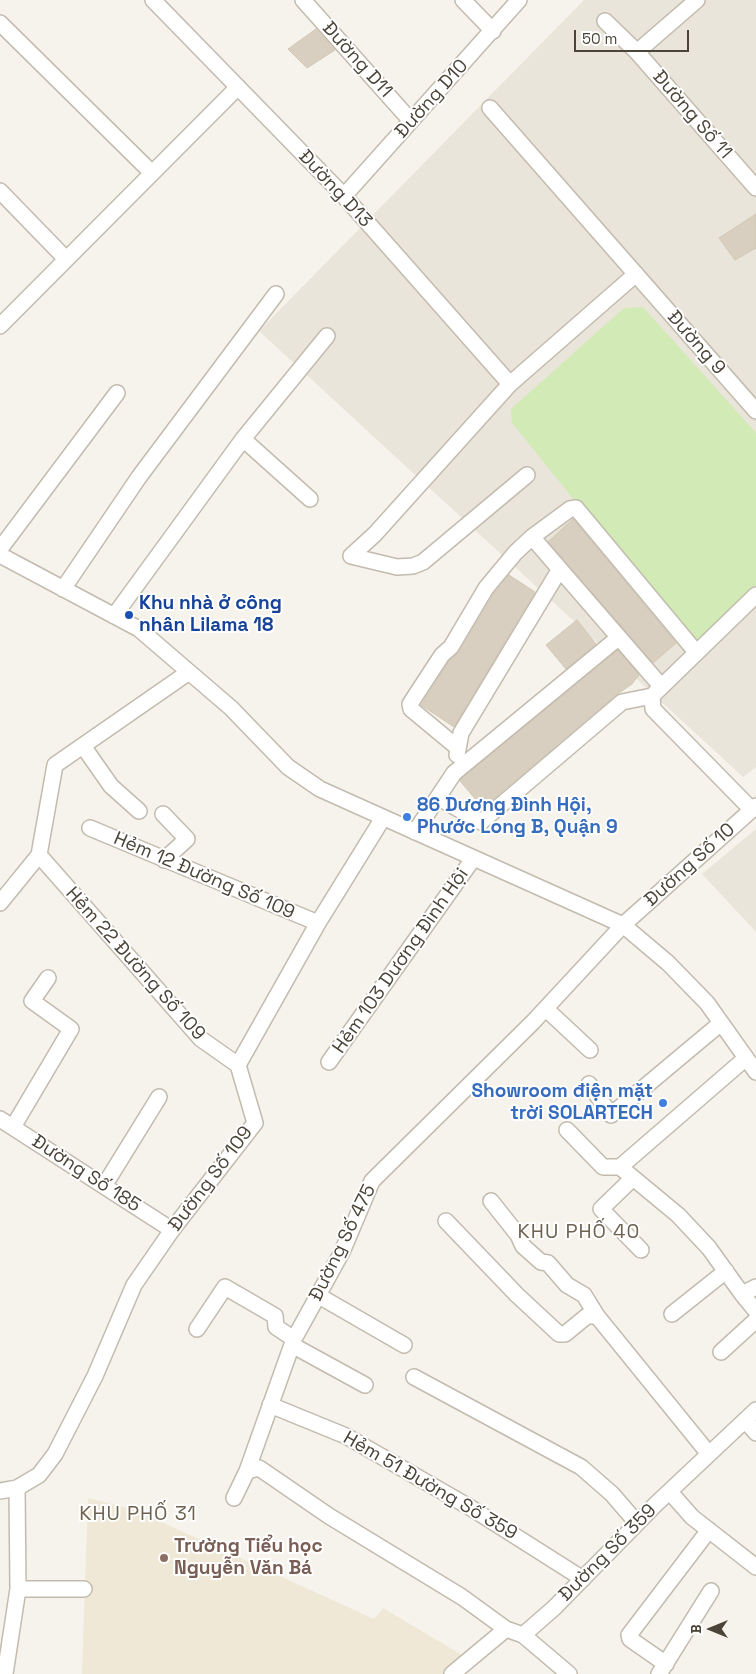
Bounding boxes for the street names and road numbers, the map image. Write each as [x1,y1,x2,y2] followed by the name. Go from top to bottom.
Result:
[317,18,397,102] street label: Đường D11
[391,55,473,143] street label: Đường D10
[647,66,737,164] street label: Đường Số 11
[293,146,377,232] street label: Đường D13
[662,306,730,380] street label: Đường 9
[640,818,740,912] street label: Đường Số 10
[110,827,298,925] street label: Hẻm 12 Đường Số 109
[328,864,474,1058] street label: Hẻm 103 Dương Đình Hội
[60,883,210,1045] street label: Hẻm 22 Đường Số 109
[164,1122,258,1236] street label: Đường Số 109
[27,1130,145,1218] street label: Đường Số 185
[305,1181,381,1305] street label: Đường Số 475
[339,1427,521,1545] street label: Hẻm 51 Đường Số 359
[555,1500,661,1606] street label: Đường Số 359

